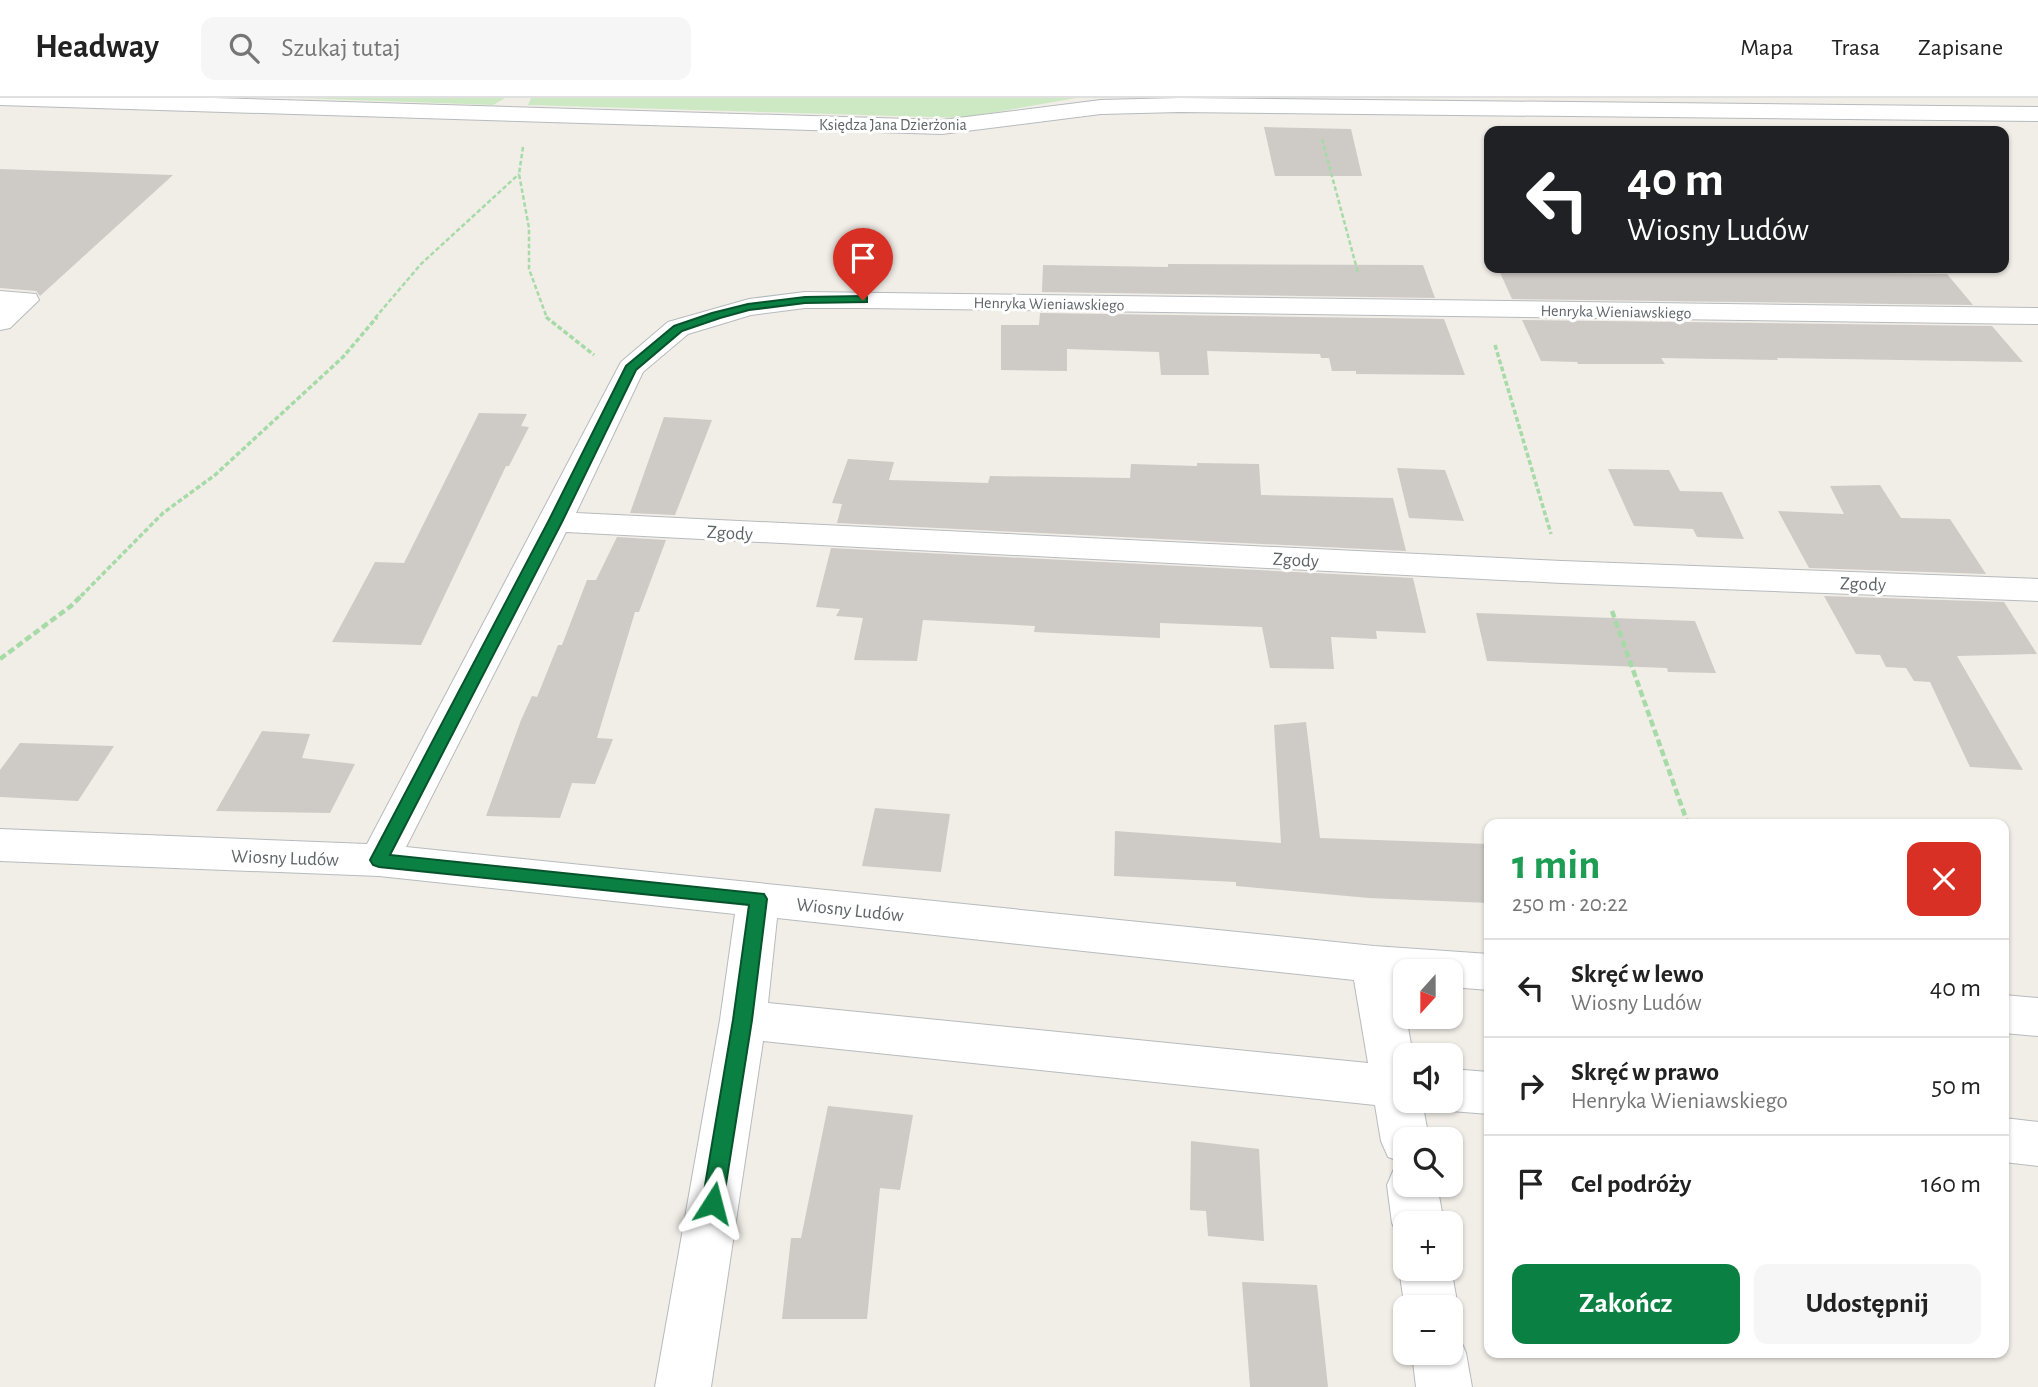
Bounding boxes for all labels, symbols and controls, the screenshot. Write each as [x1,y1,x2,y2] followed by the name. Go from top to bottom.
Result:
[201,17,691,80] search box
[225,29,263,67] icon: search
[35,31,159,64] text: Headway
[281,35,401,61] text: Szukaj tutaj
[1740,36,1793,60] text: Mapa
[1831,36,1880,60] text: Trasa
[1918,36,2003,60] text: Zapisane
[819,117,967,133] street label: Księdza Jana Dzierżonia
[1512,154,1603,245] icon: left
[1627,156,1724,205] text: 40 m
[1627,214,1809,246] text: Wiosny Ludów
[833,228,893,300] pin
[844,239,882,277] icon: arrive
[973,295,1125,314] street label: Henryka Wieniawskiego
[1540,303,1692,322] street label: Henryka Wieniawskiego
[706,523,754,544] street label: Zgody
[1272,550,1320,571] street label: Zgody
[1840,574,1886,595] street label: Zgody
[1907,842,1981,916] button: close
[1512,844,1601,886] text: 1 min
[231,847,339,870] street label: Wiosny Ludów
[1512,893,1628,916] text: 250 m · 20:22
[795,895,905,926] street label: Wiosny Ludów
[1393,959,1463,1029] north arrow
[1393,959,1463,1365] map controls
[1571,961,1704,987] text: Skręć w lewo
[1512,969,1550,1007] icon: left
[1930,975,1981,1001] text: 40 m
[1571,992,1702,1015] text: Wiosny Ludów
[1393,1043,1463,1113] button: sound
[1571,1059,1719,1085] text: Skręć w prawo
[1512,1067,1550,1105] icon: right
[1931,1073,1981,1099] text: 50 m
[1571,1090,1788,1113] text: Henryka Wieniawskiego
[1393,1127,1463,1197] button: search
[1512,1165,1550,1203] icon: arrive
[676,1166,750,1240] position arrow
[1571,1171,1691,1197] text: Cel podróży
[1921,1171,1981,1197] text: 160 m
[1393,1211,1463,1281] button: +
[1512,1264,1740,1344] button: Zakończ
[1754,1264,1981,1344] button: Udostępnij
[1393,1295,1463,1365] button: −

